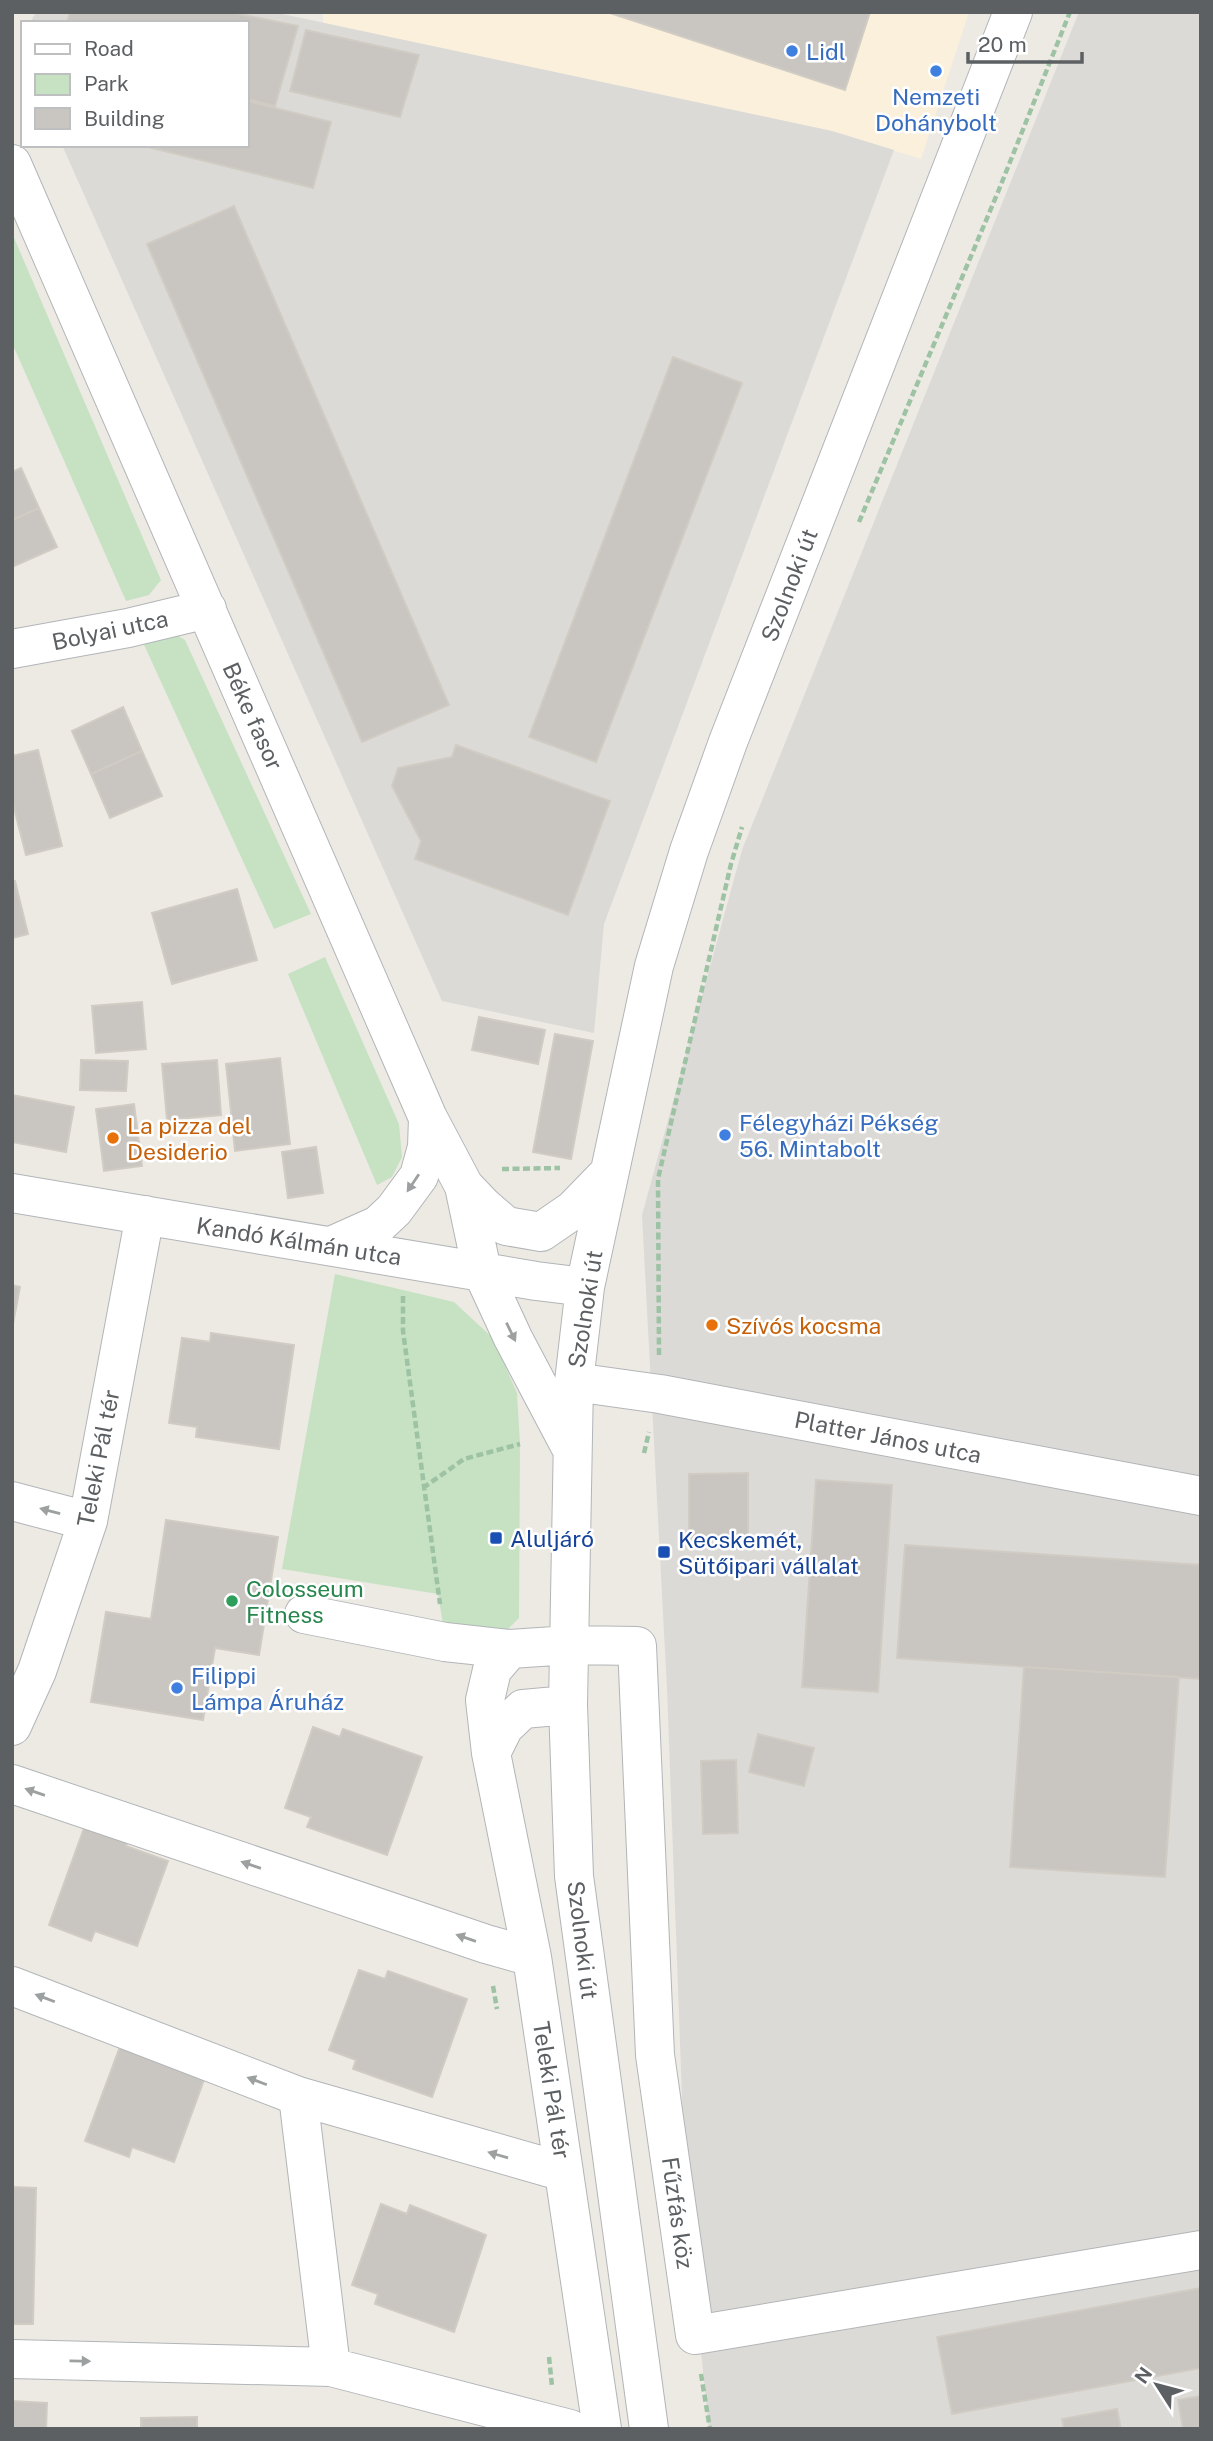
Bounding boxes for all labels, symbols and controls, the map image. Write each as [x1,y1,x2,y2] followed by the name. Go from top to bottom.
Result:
[21,21,248,147] legend
[968,21,1082,65] scale bar
[978,32,1027,57] text: 20 m
[84,36,134,61] text: Road
[806,38,846,65] place label: Lidl
[784,43,800,59] marker: Lidl
[928,63,944,79] marker: Nemzeti Dohánybolt
[84,71,129,96] text: Park
[875,83,997,136] place label: Nemzeti Dohánybolt
[84,106,165,131] text: Building
[755,525,823,645] street label: Szolnoki út
[49,605,171,655] street label: Bolyai utca
[217,658,289,774] street label: Béke fasor
[739,1109,939,1162] place label: Félegyházi Pékség 56. Mintabolt
[127,1112,252,1165] place label: La pizza del Desiderio
[717,1127,733,1143] marker: Félegyházi Pékség 56. Mintabolt
[105,1130,121,1146] marker: La pizza del Desiderio
[406,1173,419,1193] one-way arrow
[195,1211,403,1271] street label: Kandó Kálmán utca
[562,1248,608,1370] street label: Szolnoki út
[726,1312,881,1339] place label: Szívós kocsma
[704,1317,720,1333] marker: Szívós kocsma
[505,1322,516,1342] one-way arrow
[71,1387,125,1529] street label: Teleki Pál tér
[792,1406,984,1468] street label: Platter János utca
[39,1505,61,1516] one-way arrow
[510,1525,594,1552] place label: Aluljáró
[678,1526,859,1579] place label: Kecskemét, Sütőipari vállalat
[488,1530,504,1546] marker: Aluljáró
[656,1544,672,1560] marker: Kecskemét, Sütőipari vállalat
[246,1575,364,1628] place label: Colosseum Fitness
[224,1593,240,1609] marker: Colosseum Fitness
[191,1662,344,1715] place label: Filippi Lámpa Áruház
[169,1680,185,1696] marker: Filippi Lámpa Áruház
[25,1786,46,1797] one-way arrow
[240,1859,261,1870] one-way arrow
[562,1879,604,2001] street label: Szolnoki út
[455,1932,476,1943] one-way arrow
[34,1993,55,2004] one-way arrow
[528,2019,576,2161] street label: Teleki Pál tér
[246,2075,267,2086] one-way arrow
[487,2149,508,2159] one-way arrow
[657,2155,699,2271] street label: Fűzfás köz
[1122,2350,1192,2420] north arrow
[70,2355,92,2366] one-way arrow
[1130,2363,1157,2387] text: N

